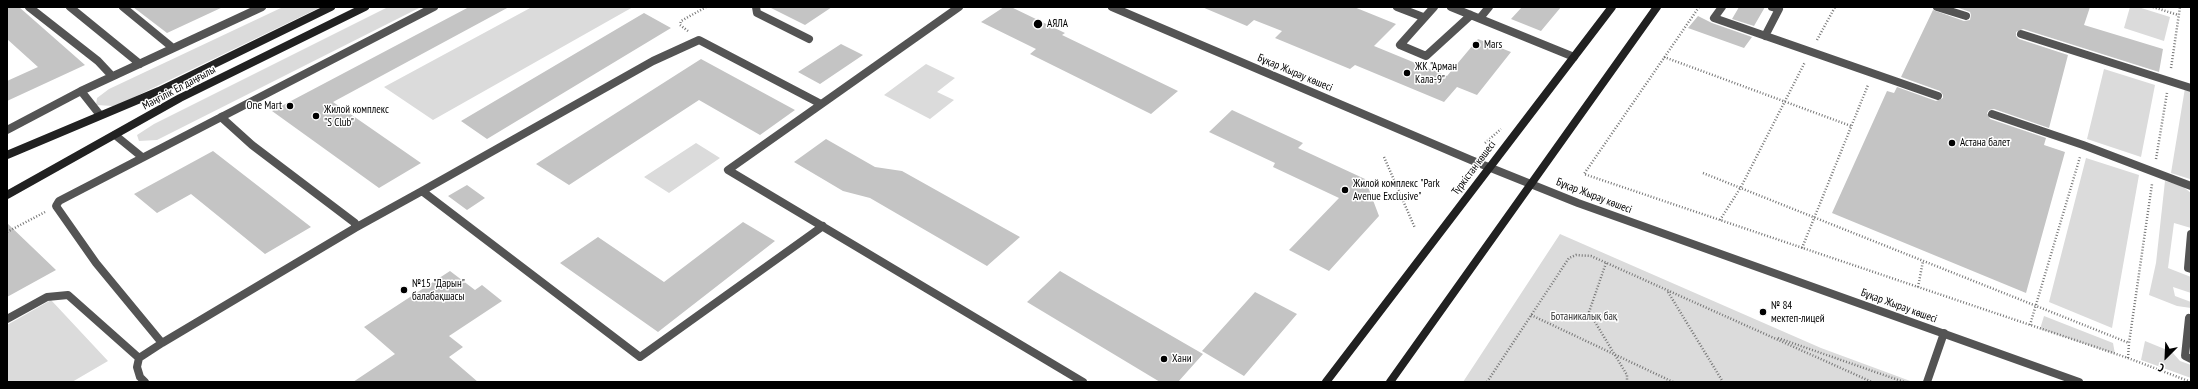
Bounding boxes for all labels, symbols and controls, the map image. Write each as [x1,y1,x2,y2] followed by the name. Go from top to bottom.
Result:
[1047,17,1068,31] place label: АЯЛА
[1032,18,1044,30] marker: АЯЛА
[1484,38,1502,52] place label: Mars
[1471,40,1481,50] marker: Mars
[1256,51,1334,95] street label: Бұқар Жырау көшесі
[1415,60,1457,86] place label: ЖК "Арман Кала-9"
[140,63,218,113] street label: Мәңгілік Ел даңғылы
[1402,68,1412,78] marker: ЖК "Арман Кала-9"
[247,99,282,113] place label: One Mart
[285,101,295,111] marker: One Mart
[324,103,389,129] place label: Жилой комплекс "S Club"
[311,111,321,121] marker: Жилой комплекс "S Club"
[1960,136,2010,150] place label: Астана балет
[1449,138,1499,198] street label: Түркістан көшесі
[1947,138,1957,148] marker: Астана балет
[1554,175,1634,217] street label: Бұқар Жырау көшесі
[1353,177,1440,203] place label: Жилой комплекс "Park Avenue Exclusive"
[1340,185,1350,195] marker: Жилой комплекс "Park Avenue Exclusive"
[412,277,465,303] place label: №15 "Дарын" балабақшасы
[399,285,409,295] marker: №15 "Дарын" балабақшасы
[1859,286,1939,326] street label: Бұқар Жырау көшесі
[1771,299,1825,325] place label: № 84 мектеп-лицей
[1758,307,1768,317] marker: № 84 мектеп-лицей
[1551,310,1617,324] park label: Ботаникалық бақ
[2146,337,2186,377] north arrow
[1172,352,1192,366] place label: Хани
[1159,354,1169,364] marker: Хани
[2156,361,2166,375] text: С

